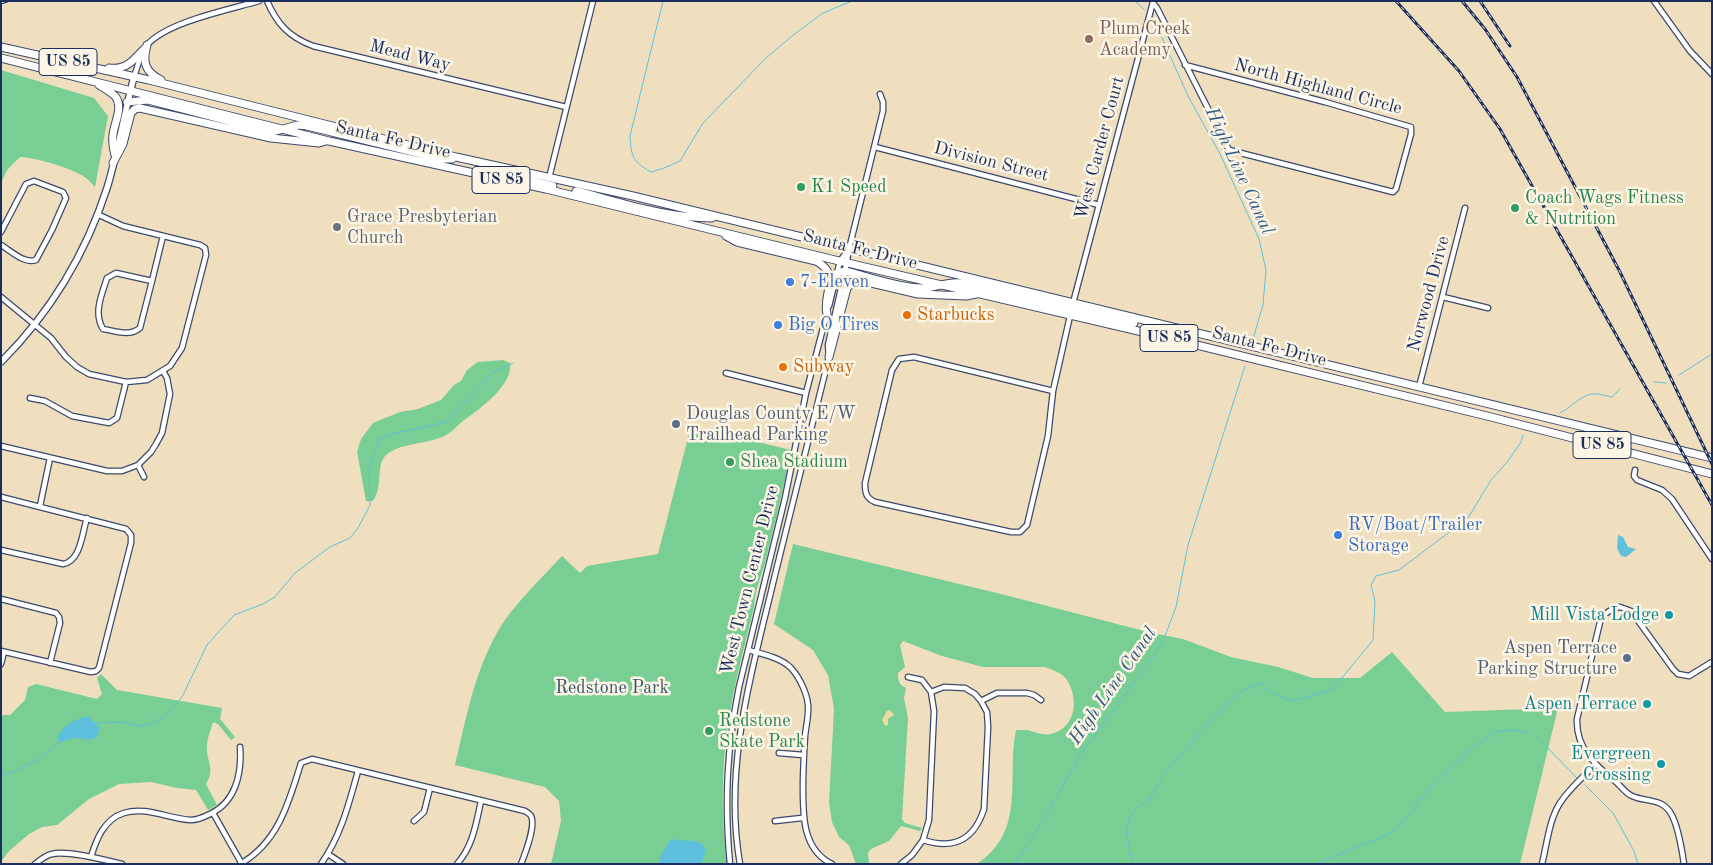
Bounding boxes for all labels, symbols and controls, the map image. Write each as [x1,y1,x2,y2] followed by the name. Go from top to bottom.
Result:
[1099,18,1190,60] place label: Plum Creek Academy
[1083,33,1095,45] marker: Plum Creek Academy
[367,36,453,76] street label: Mead Way
[39,48,97,76] road number: US 85
[1232,54,1404,120] street label: North Highland Circle
[1070,74,1130,222] street label: West Carder Court
[1199,103,1279,239] water label: High Line Canal
[333,116,453,164] street label: Santa Fe Drive
[931,137,1051,187] street label: Division Street
[472,166,530,194] road number: US 85
[811,176,887,198] place label: K1 Speed
[795,181,807,193] marker: K1 Speed
[1525,187,1684,230] place label: Coach Wags Fitness & Nutrition
[1509,202,1521,214] marker: Coach Wags Fitness & Nutrition
[347,206,497,248] place label: Grace Presbyterian Church
[331,221,343,233] marker: Grace Presbyterian Church
[800,225,920,275] street label: Santa Fe Drive
[1403,234,1455,354] street label: Norwood Drive
[800,271,869,293] place label: 7-Eleven
[784,276,796,288] marker: 7-Eleven
[917,304,995,326] place label: Starbucks
[901,309,913,321] marker: Starbucks
[788,314,879,336] place label: Big O Tires
[772,319,784,331] marker: Big O Tires
[1209,322,1329,372] street label: Santa Fe Drive
[1140,324,1198,352] road number: US 85
[793,356,854,378] place label: Subway
[777,361,789,373] marker: Subway
[686,403,856,446] place label: Douglas County E/W Trailhead Parking
[670,418,682,430] marker: Douglas County E/W Trailhead Parking
[1573,432,1631,458] road number: US 85
[740,451,848,473] place label: Shea Stadium
[724,456,736,468] marker: Shea Stadium
[716,483,784,677] street label: West Town Center Drive
[1348,514,1482,556] place label: RV/Boat/Trailer Storage
[1332,529,1344,541] marker: RV/Boat/Trailer Storage
[1530,604,1659,626] place label: Mill Vista Lodge
[1663,609,1675,621] marker: Mill Vista Lodge
[1064,623,1162,749] water label: High Line Canal
[1477,637,1617,680] place label: Aspen Terrace Parking Structure
[1621,652,1633,664] marker: Aspen Terrace Parking Structure
[555,677,669,699] park label: Redstone Park
[1523,693,1637,715] place label: Aspen Terrace
[1641,698,1653,710] marker: Aspen Terrace
[719,710,805,752] place label: Redstone Skate Park
[703,725,715,737] marker: Redstone Skate Park
[1571,743,1651,786] place label: Evergreen Crossing
[1655,758,1667,770] marker: Evergreen Crossing

